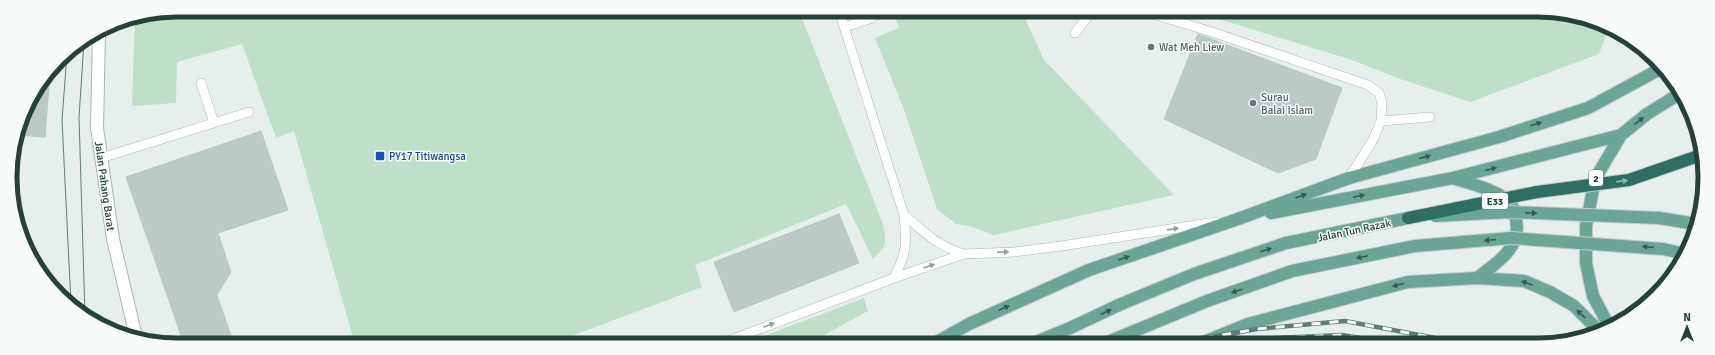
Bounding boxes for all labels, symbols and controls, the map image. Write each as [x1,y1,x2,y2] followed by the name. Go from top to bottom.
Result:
[1159,41,1224,54] place label: Wat Meh Liew
[1146,42,1156,52] marker: Wat Meh Liew
[1261,91,1313,117] place label: Surau Balai Islam
[1248,98,1258,108] marker: Surau Balai Islam
[1634,116,1645,125] one-way arrow
[1531,121,1543,127] one-way arrow
[92,140,117,232] street label: Jalan Pahang Barat
[374,150,386,162] marker: PY17 Titiwangsa
[389,150,466,163] place label: PY17 Titiwangsa
[1419,154,1431,160] one-way arrow
[1485,165,1497,171] one-way arrow
[1589,170,1603,186] road number: 2
[1616,178,1628,184] one-way arrow
[1295,192,1307,198] one-way arrow
[1353,193,1365,199] one-way arrow
[1482,193,1508,209] road number: E33
[1525,210,1538,216] one-way arrow
[1316,216,1392,245] street label: Jalan Tun Razak
[1167,226,1179,232] one-way arrow
[1484,236,1496,243] one-way arrow
[1642,244,1654,251] one-way arrow
[1260,247,1272,253] one-way arrow
[997,249,1009,256] one-way arrow
[1119,254,1131,260] one-way arrow
[1356,254,1368,260] one-way arrow
[923,263,935,269] one-way arrow
[1520,279,1532,285] one-way arrow
[1391,282,1403,288] one-way arrow
[1230,288,1242,294] one-way arrow
[999,305,1010,311] one-way arrow
[1667,307,1707,347] north arrow
[1100,309,1111,315] one-way arrow
[1576,309,1586,319] one-way arrow
[1683,311,1691,324] text: N
[764,322,776,328] one-way arrow

